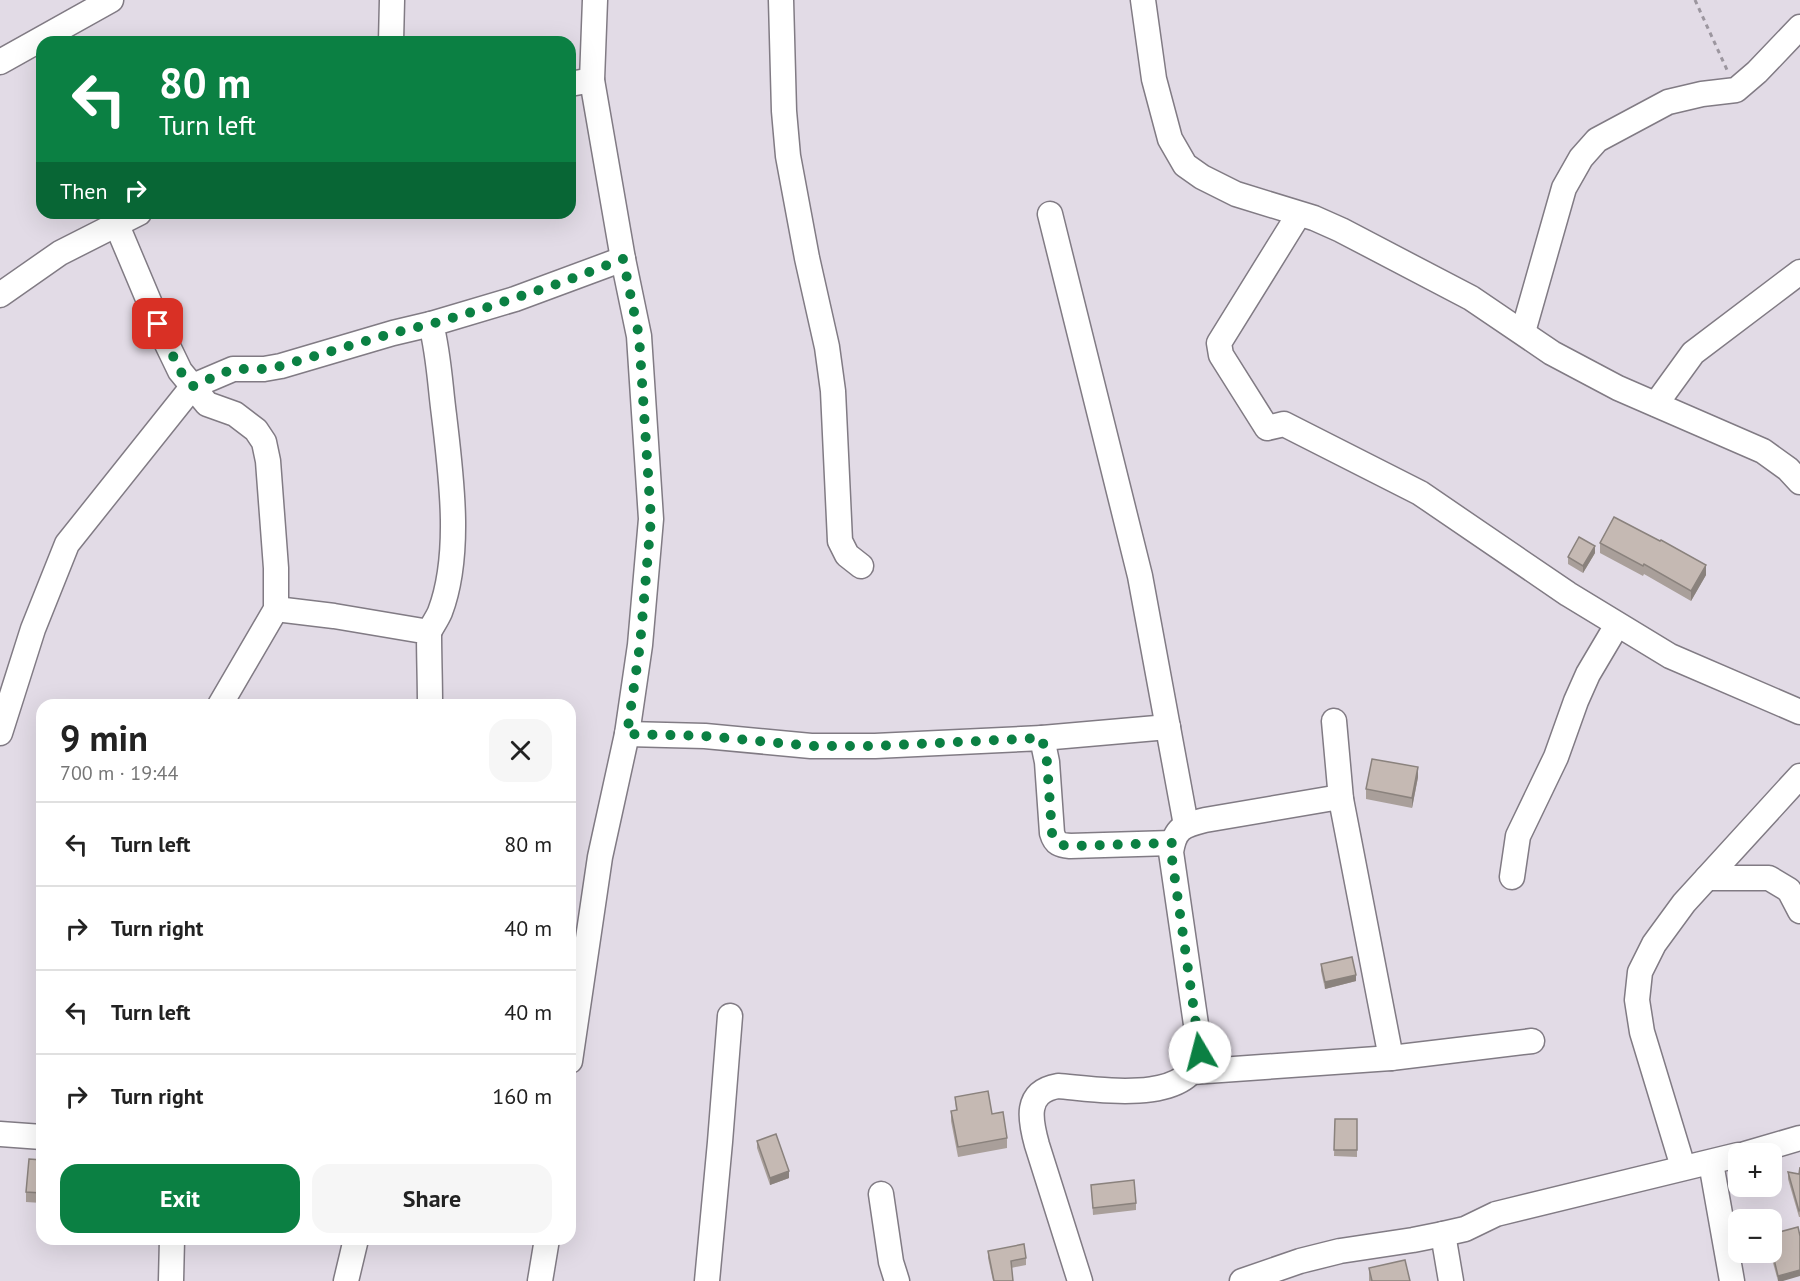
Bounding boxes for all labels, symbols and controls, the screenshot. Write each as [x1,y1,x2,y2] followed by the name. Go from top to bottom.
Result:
[159,55,251,110] text: 80 m
[60,60,138,138] icon: left
[159,108,256,142] text: Turn left
[119,174,152,207] icon: right
[60,177,107,205] text: Then
[132,298,183,349] pin
[141,307,174,340] icon: arrive
[60,714,148,761] text: 9 min
[489,719,552,782] button: close
[60,760,178,786] text: 700 m · 19:44
[60,828,93,861] icon: left
[111,830,191,858] text: Turn left
[504,830,552,858] text: 80 m
[60,912,93,945] icon: right
[111,914,203,942] text: Turn right
[504,914,552,942] text: 40 m
[60,996,93,1029] icon: left
[111,998,191,1026] text: Turn left
[504,998,552,1026] text: 40 m
[1168,1020,1232,1084] position arrow
[60,1080,93,1113] icon: right
[111,1082,203,1110] text: Turn right
[492,1082,552,1110] text: 160 m
[1728,1143,1782,1263] map controls
[1728,1143,1782,1197] button: +
[60,1164,300,1233] button: Exit
[312,1164,552,1233] button: Share
[1728,1209,1782,1263] button: −

